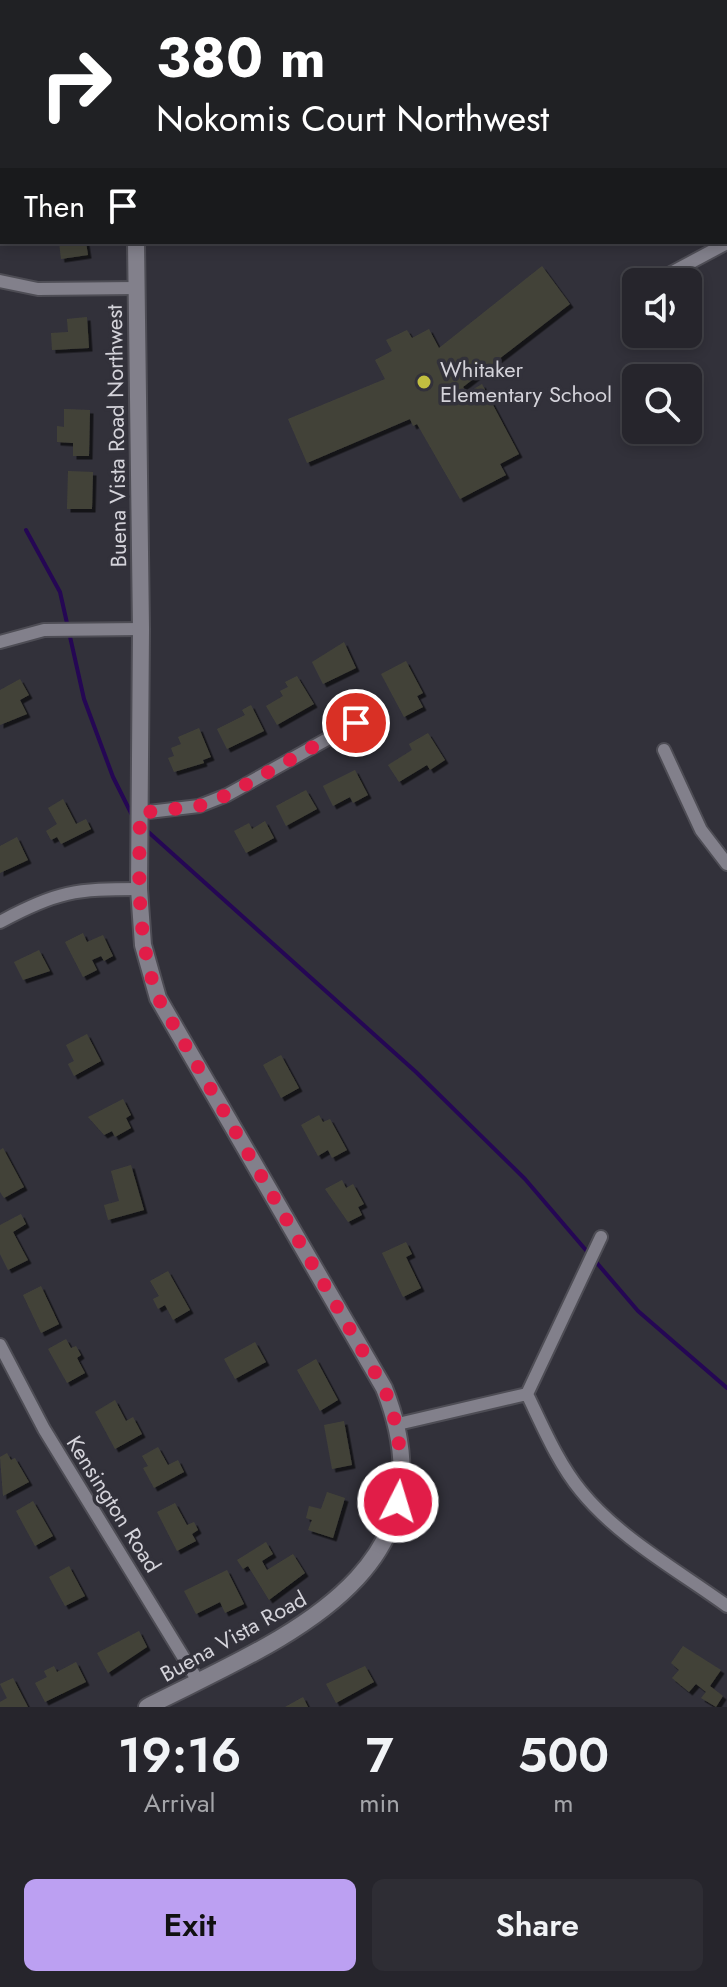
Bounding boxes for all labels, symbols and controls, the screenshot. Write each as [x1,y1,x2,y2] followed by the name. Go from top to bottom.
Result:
[156,17,326,98] text: 380 m
[24,32,128,136] icon: right
[156,92,549,144] text: Nokomis Court Northwest
[101,184,145,228] icon: arrive
[24,185,85,228] text: Then
[622,268,702,444] map controls
[622,268,702,348] button: sound
[98,304,134,568] street label: Buena Vista Road Northwest
[440,353,612,410] place label: Whitaker Elementary School
[622,364,702,444] button: search
[415,373,433,391] marker: Whitaker Elementary School
[322,689,390,757] pin
[334,701,378,745] icon: arrive
[59,1429,169,1579] street label: Kensington Road
[356,1460,440,1544] position arrow
[154,1583,312,1689] street label: Buena Vista Road
[118,1721,241,1790] text: 19:16
[366,1721,393,1790] text: 7
[518,1721,609,1790] text: 500
[144,1784,215,1822] text: Arrival
[359,1784,400,1822] text: min
[553,1784,574,1822] text: m
[24,1879,356,1971] button: Exit
[372,1879,703,1971] button: Share

